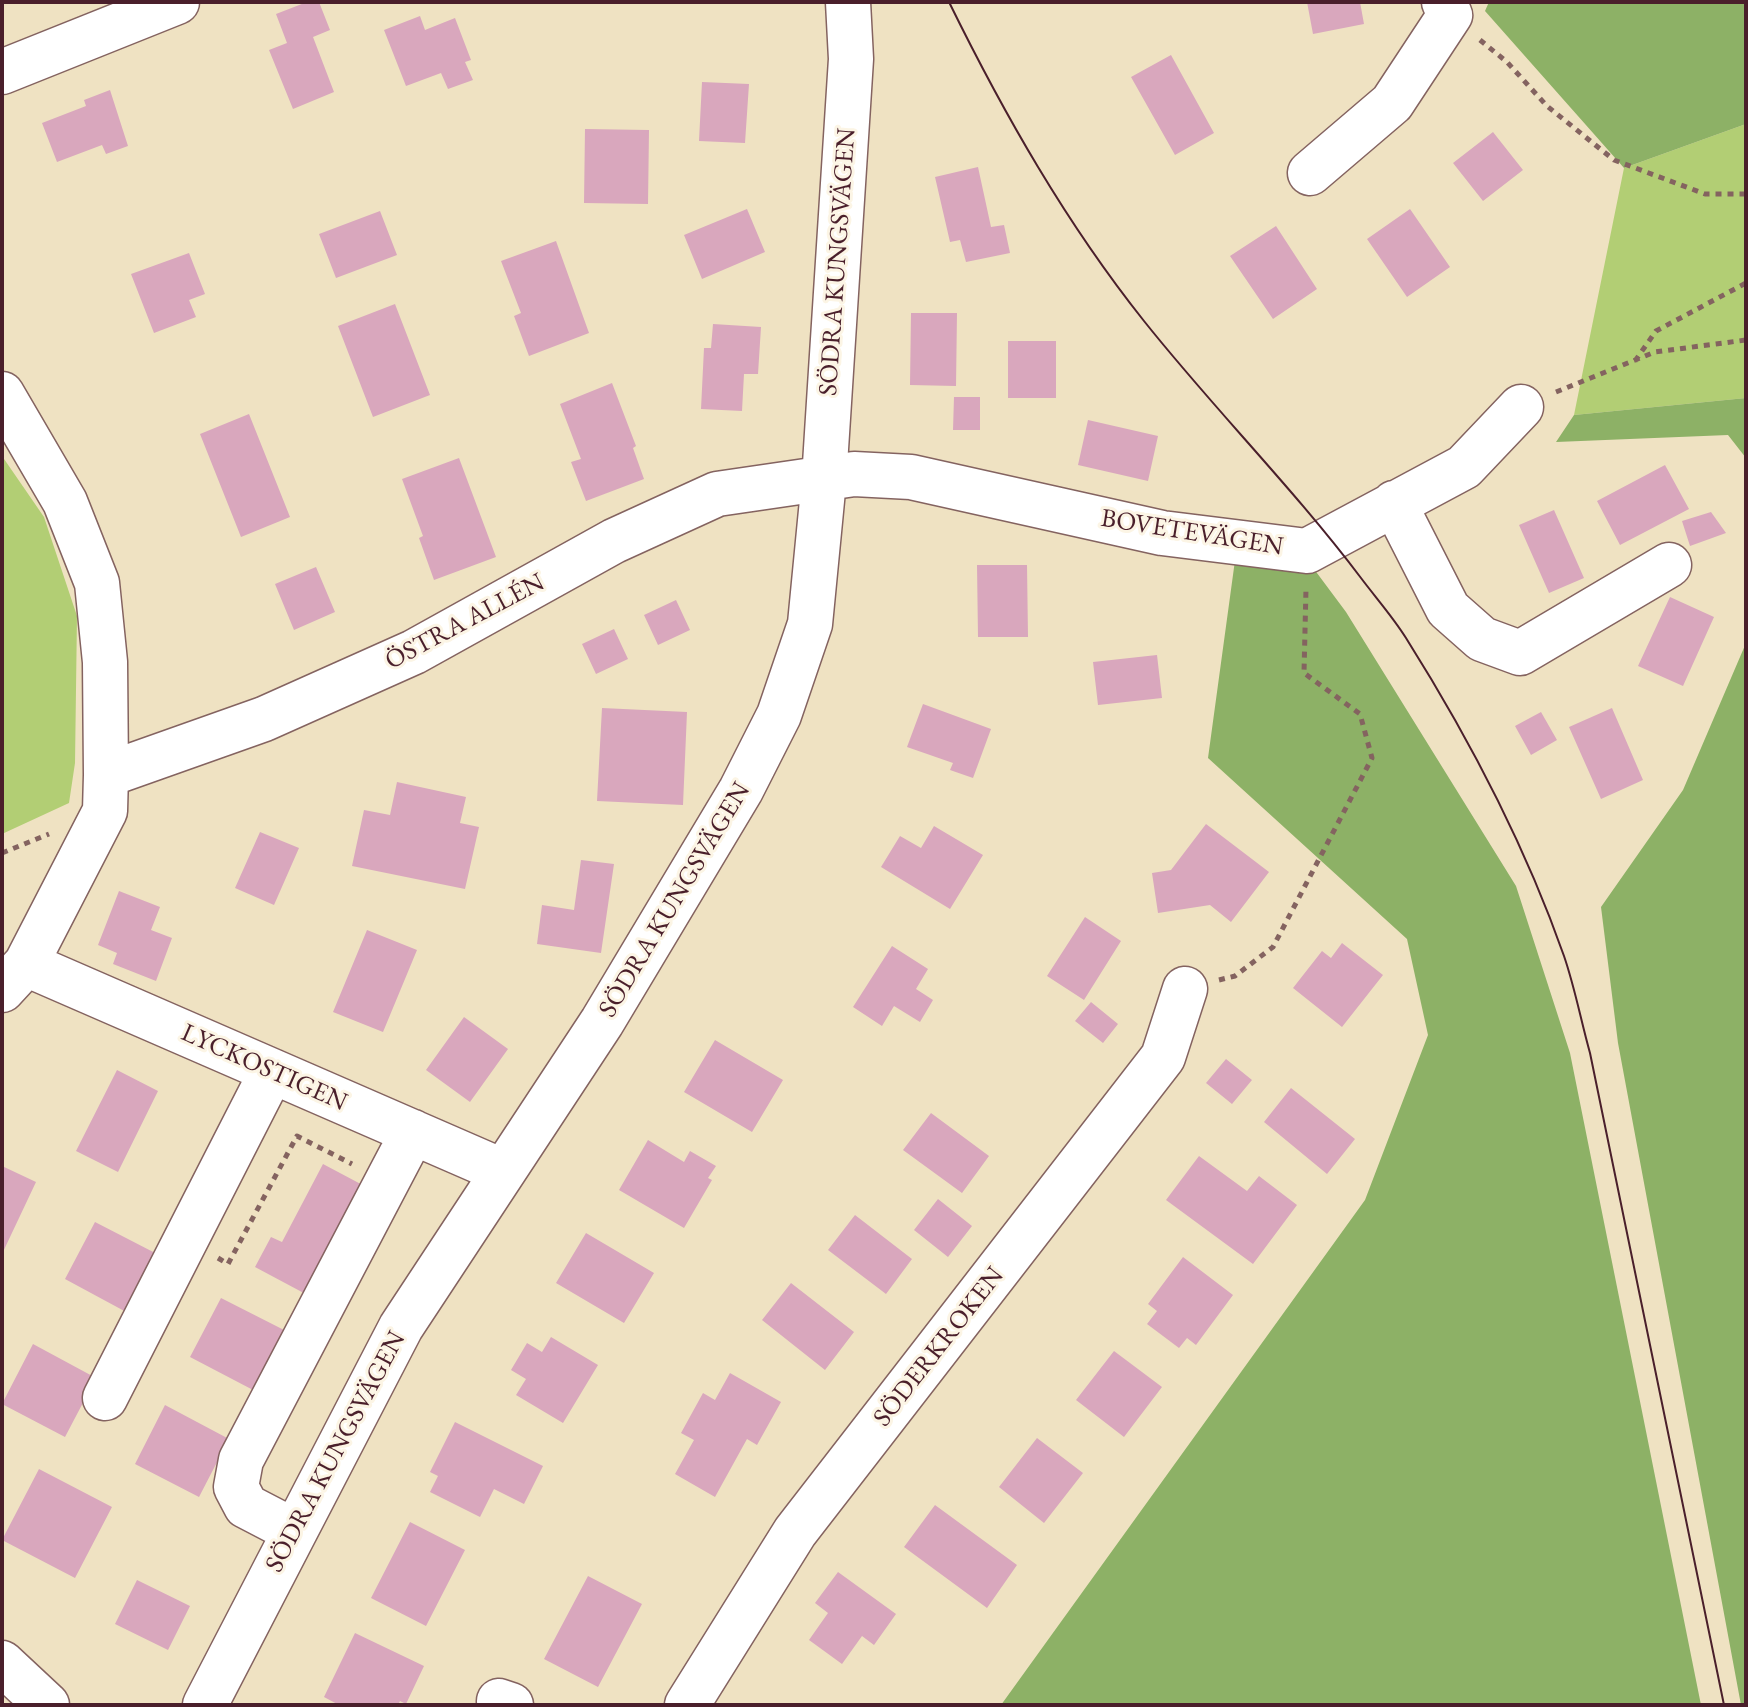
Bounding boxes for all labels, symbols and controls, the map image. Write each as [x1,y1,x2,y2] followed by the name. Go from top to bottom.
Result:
[813,127,863,397] street label: SÖDRA KUNGSVÄGEN
[1099,503,1285,563] street label: BOVETEVÄGEN
[380,567,550,677] street label: ÖSTRA ALLÉN
[593,777,757,1023] street label: SÖDRA KUNGSVÄGEN
[176,1017,352,1119] street label: LYCKOSTIGEN
[867,1261,1011,1433] street label: SÖDERKROKEN
[259,1326,413,1578] street label: SÖDRA KUNGSVÄGEN

